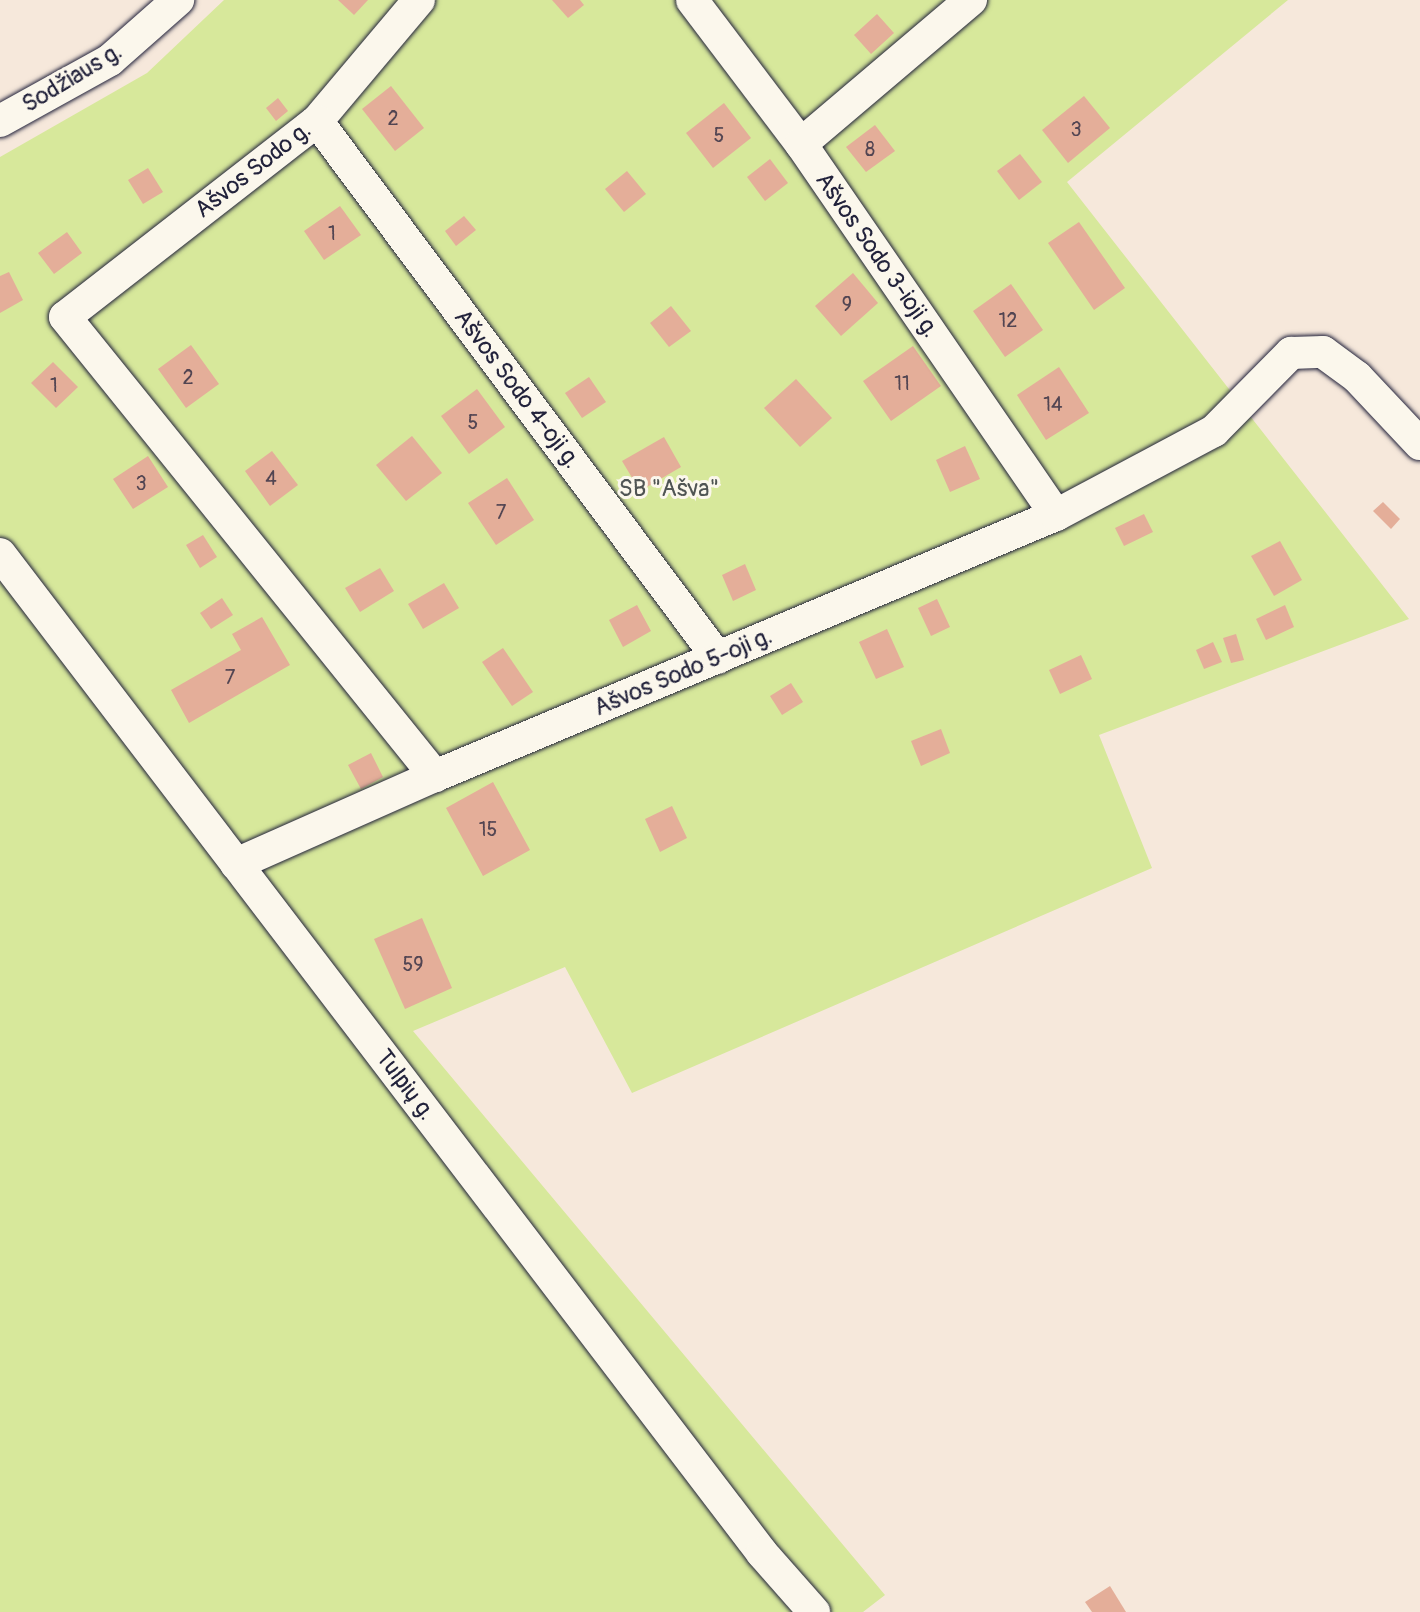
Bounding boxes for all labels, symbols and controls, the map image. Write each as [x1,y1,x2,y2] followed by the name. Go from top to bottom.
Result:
[17,37,127,119] street label: Sodžiaus g.
[387,106,399,130] house number: 2
[189,116,317,224] street label: Ašvos Sodo g.
[1070,117,1082,141] house number: 3
[714,123,724,147] house number: 5
[865,137,875,161] house number: 8
[809,167,945,343] street label: Ašvos Sodo 3-ioji g.
[328,221,336,245] house number: 1
[842,292,852,316] house number: 9
[448,304,586,474] street label: Ašvos Sodo 4-oji g.
[999,308,1017,332] house number: 12
[182,365,194,389] house number: 2
[894,371,910,395] house number: 11
[50,373,58,397] house number: 1
[1043,392,1063,416] house number: 14
[468,410,478,434] house number: 5
[265,466,277,490] house number: 4
[135,471,147,495] house number: 3
[619,475,719,503] park label: SB "Ašva"
[496,500,506,524] house number: 7
[590,621,776,723] street label: Ašvos Sodo 5-oji g.
[225,665,235,689] house number: 7
[479,817,497,841] house number: 15
[402,952,424,976] house number: 59
[369,1044,441,1126] street label: Tulpių g.

